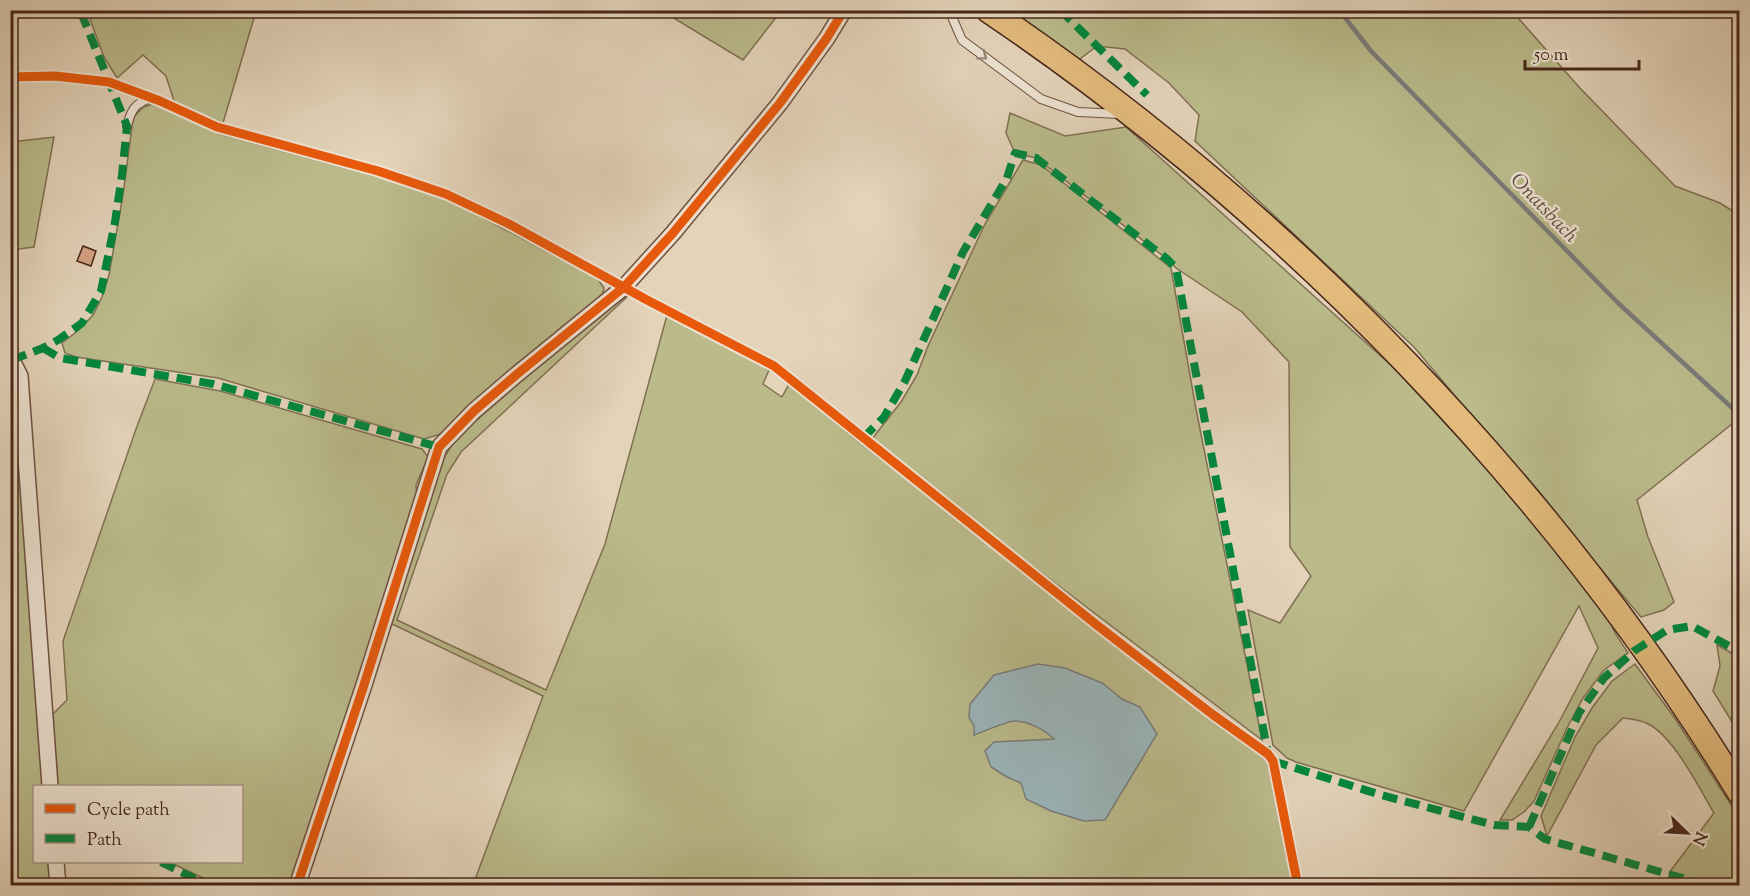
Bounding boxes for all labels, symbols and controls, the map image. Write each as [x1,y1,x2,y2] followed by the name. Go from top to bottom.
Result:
[1525,33,1639,71] scale bar
[1533,43,1569,69] text: 50 m
[977,49,988,60] one-way arrow
[1503,167,1584,250] water label: Onatsbach
[33,785,243,863] legend
[87,798,170,824] text: Cycle path
[1657,803,1717,863] north arrow
[87,828,122,854] text: Path
[1685,828,1712,849] text: N

